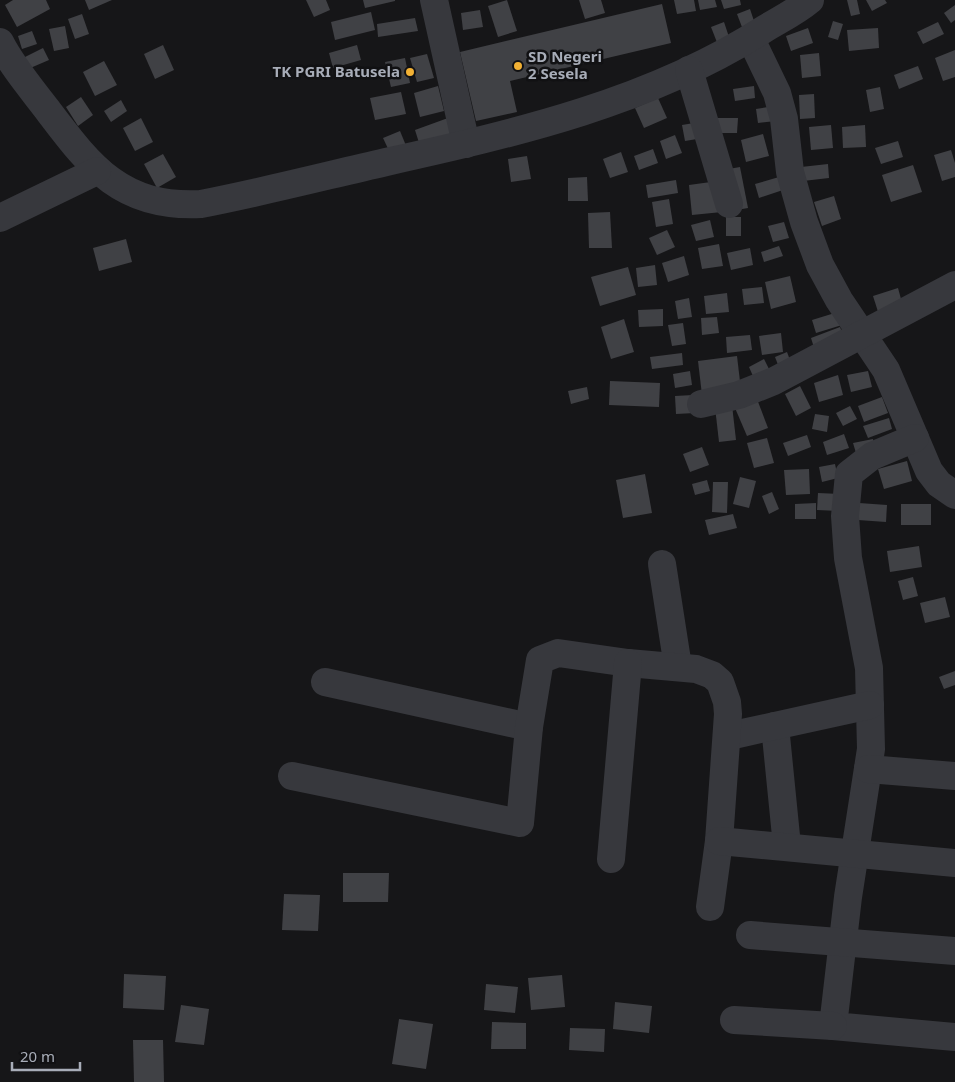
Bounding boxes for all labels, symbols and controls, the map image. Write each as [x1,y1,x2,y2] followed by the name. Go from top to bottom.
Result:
[528,46,602,83] place label: SD Negeri 2 Sesela
[512,60,524,72] marker: SD Negeri 2 Sesela
[273,61,400,81] place label: TK PGRI Batusela
[404,66,416,78] marker: TK PGRI Batusela
[12,1040,80,1072] scale bar
[20,1046,55,1066] text: 20 m

